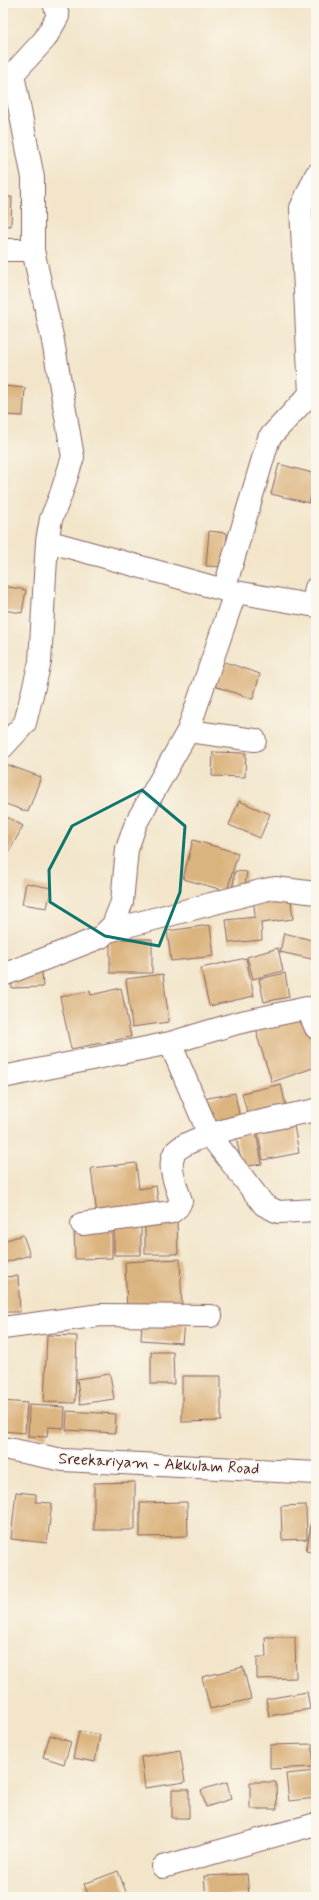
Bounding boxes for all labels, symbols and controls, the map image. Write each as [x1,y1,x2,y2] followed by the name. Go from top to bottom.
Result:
[58,1448,260,1480] street label: Sreekariyam - Akkulam Road

